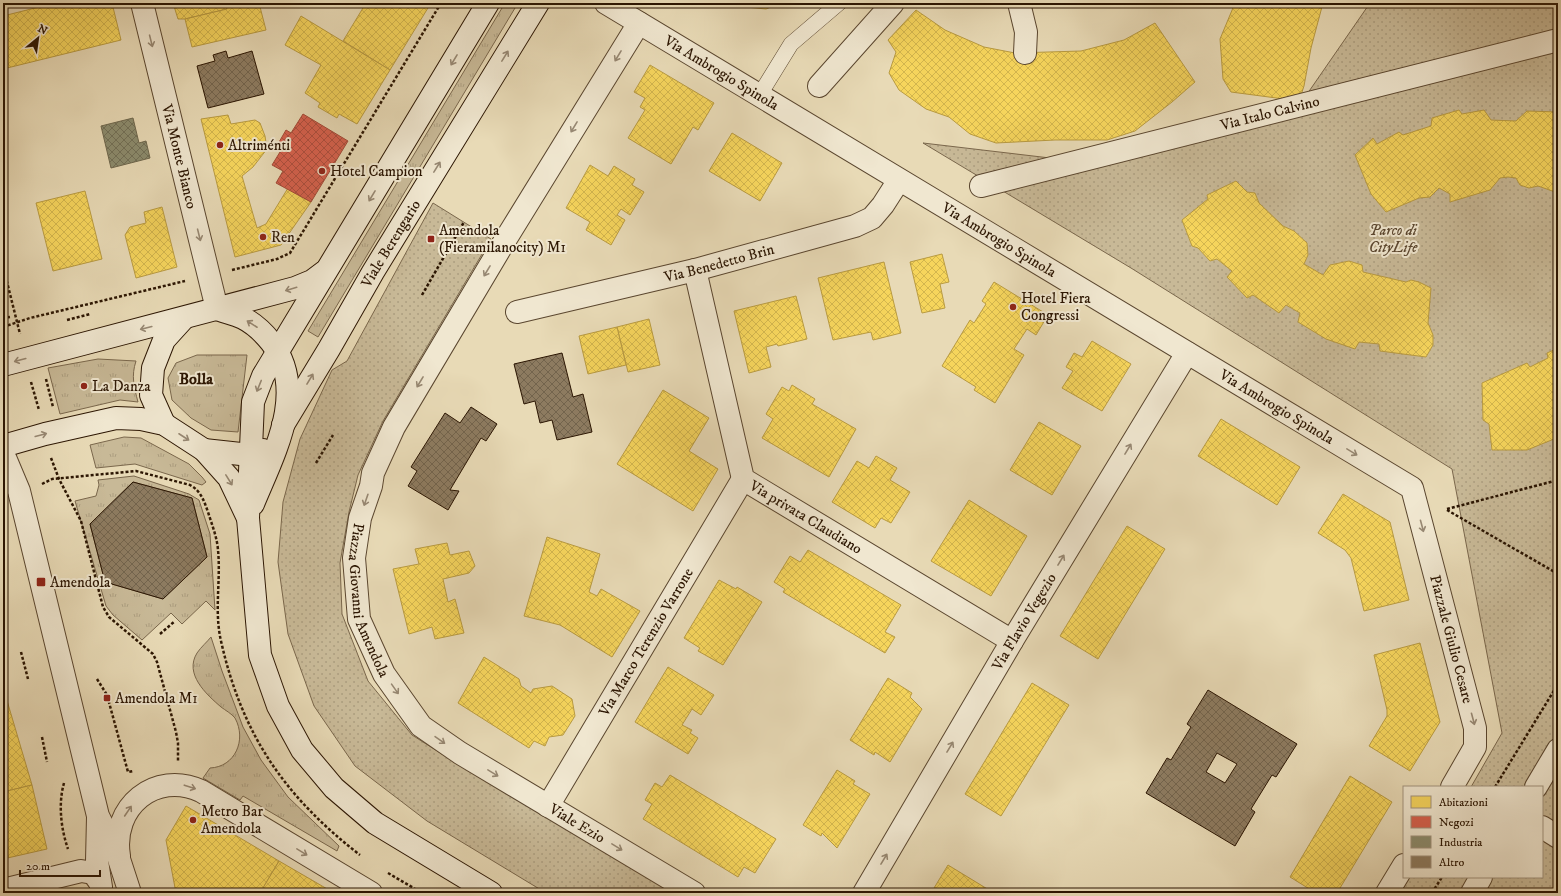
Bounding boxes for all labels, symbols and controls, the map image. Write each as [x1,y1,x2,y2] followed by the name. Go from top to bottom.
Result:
[18,18,58,58] north arrow
[35,22,50,38] text: N
[660,31,783,115] street label: Via Ambrogio Spinola
[148,34,156,47] one-way arrow
[613,50,621,62] one-way arrow
[501,51,509,62] one-way arrow
[449,54,457,66] one-way arrow
[1218,92,1321,135] street label: Via Italo Calvino
[157,101,201,211] street label: Via Monte Bianco
[570,121,578,133] one-way arrow
[228,136,290,155] place label: Altriménti
[215,140,225,150] marker: Altriménti
[433,161,441,173] one-way arrow
[330,162,423,181] place label: Hotel Campion
[317,166,327,176] marker: Hotel Campion
[368,190,376,201] one-way arrow
[357,196,425,292] street label: Viale Berengario
[937,198,1060,282] street label: Via Ambrogio Spinola
[439,221,566,257] place label: Amendola (Fieramilanocity) M1
[1369,221,1418,257] park label: Parco di CityLife
[195,228,203,241] one-way arrow
[271,228,295,247] place label: Ren
[258,232,268,242] marker: Ren
[426,234,436,244] marker: Amendola (Fieramilanocity) M1
[661,240,777,287] street label: Via Benedetto Brin
[482,265,490,277] one-way arrow
[285,286,298,293] one-way arrow
[1021,289,1091,325] place label: Hotel Fiera Congressi
[1008,302,1018,312] marker: Hotel Fiera Congressi
[247,320,258,328] one-way arrow
[140,325,153,332] one-way arrow
[14,357,27,365] one-way arrow
[1215,365,1338,449] street label: Via Ambrogio Spinola
[179,369,214,389] district label: Bolla
[306,374,314,385] one-way arrow
[416,376,424,388] one-way arrow
[92,377,151,396] place label: La Danza
[255,379,263,391] one-way arrow
[79,381,89,391] marker: La Danza
[34,431,47,439] one-way arrow
[178,433,189,441] one-way arrow
[1125,443,1133,455] one-way arrow
[1346,448,1358,456] one-way arrow
[224,474,233,485] one-way arrow
[745,476,866,559] street label: Via privata Claudiano
[362,493,370,505] one-way arrow
[1419,519,1427,532] one-way arrow
[344,522,394,681] street label: Piazza Giovanni Amendola
[1058,554,1066,566] one-way arrow
[594,565,698,721] street label: Via Marco Terenzio Varrone
[987,570,1061,675] street label: Via Flavio Vegezio
[50,573,111,592] place label: Amendola
[1425,573,1477,706] street label: Piazzale Giulio Cesare
[35,576,47,588] marker: Amendola
[391,683,399,694] one-way arrow
[115,689,198,708] place label: Amendola M1
[102,693,112,703] marker: Amendola M1
[1470,712,1477,725] one-way arrow
[434,736,445,744] one-way arrow
[946,741,954,753] one-way arrow
[487,770,499,778] one-way arrow
[183,784,196,791] one-way arrow
[1403,786,1543,878] legend
[1439,795,1488,810] text: Abitazioni
[545,799,608,848] street label: Viale Ezio
[201,802,263,838] place label: Metro Bar Amendola
[124,806,133,817] one-way arrow
[188,815,198,825] marker: Metro Bar Amendola
[1439,815,1474,830] text: Negozi
[1439,835,1483,850] text: Industria
[611,844,623,852] one-way arrow
[296,848,308,856] one-way arrow
[20,852,100,878] scale bar
[880,853,888,865] one-way arrow
[1439,855,1465,870] text: Altro
[26,859,50,874] text: 20 m

